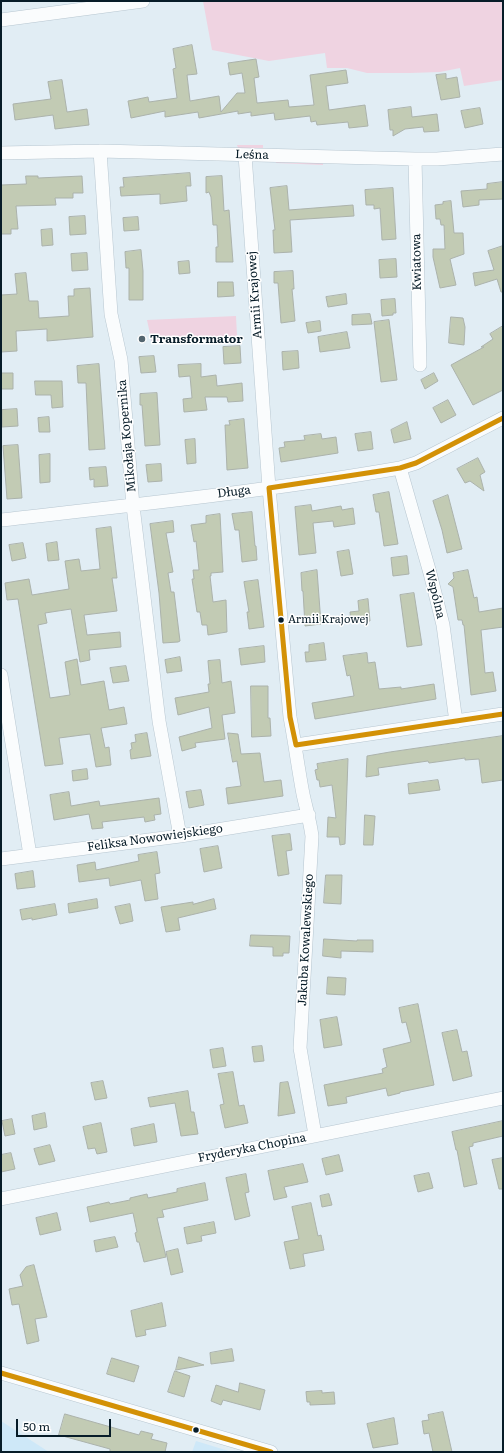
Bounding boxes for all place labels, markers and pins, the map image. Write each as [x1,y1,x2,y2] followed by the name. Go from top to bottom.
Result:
[150,332,243,346] place label: Transformator
[137,334,147,344] marker: Transformator
[288,613,369,627] place label: Armii Krajowej
[276,615,286,625] marker: Armii Krajowej
[191,1425,201,1435] unlabelled marker

